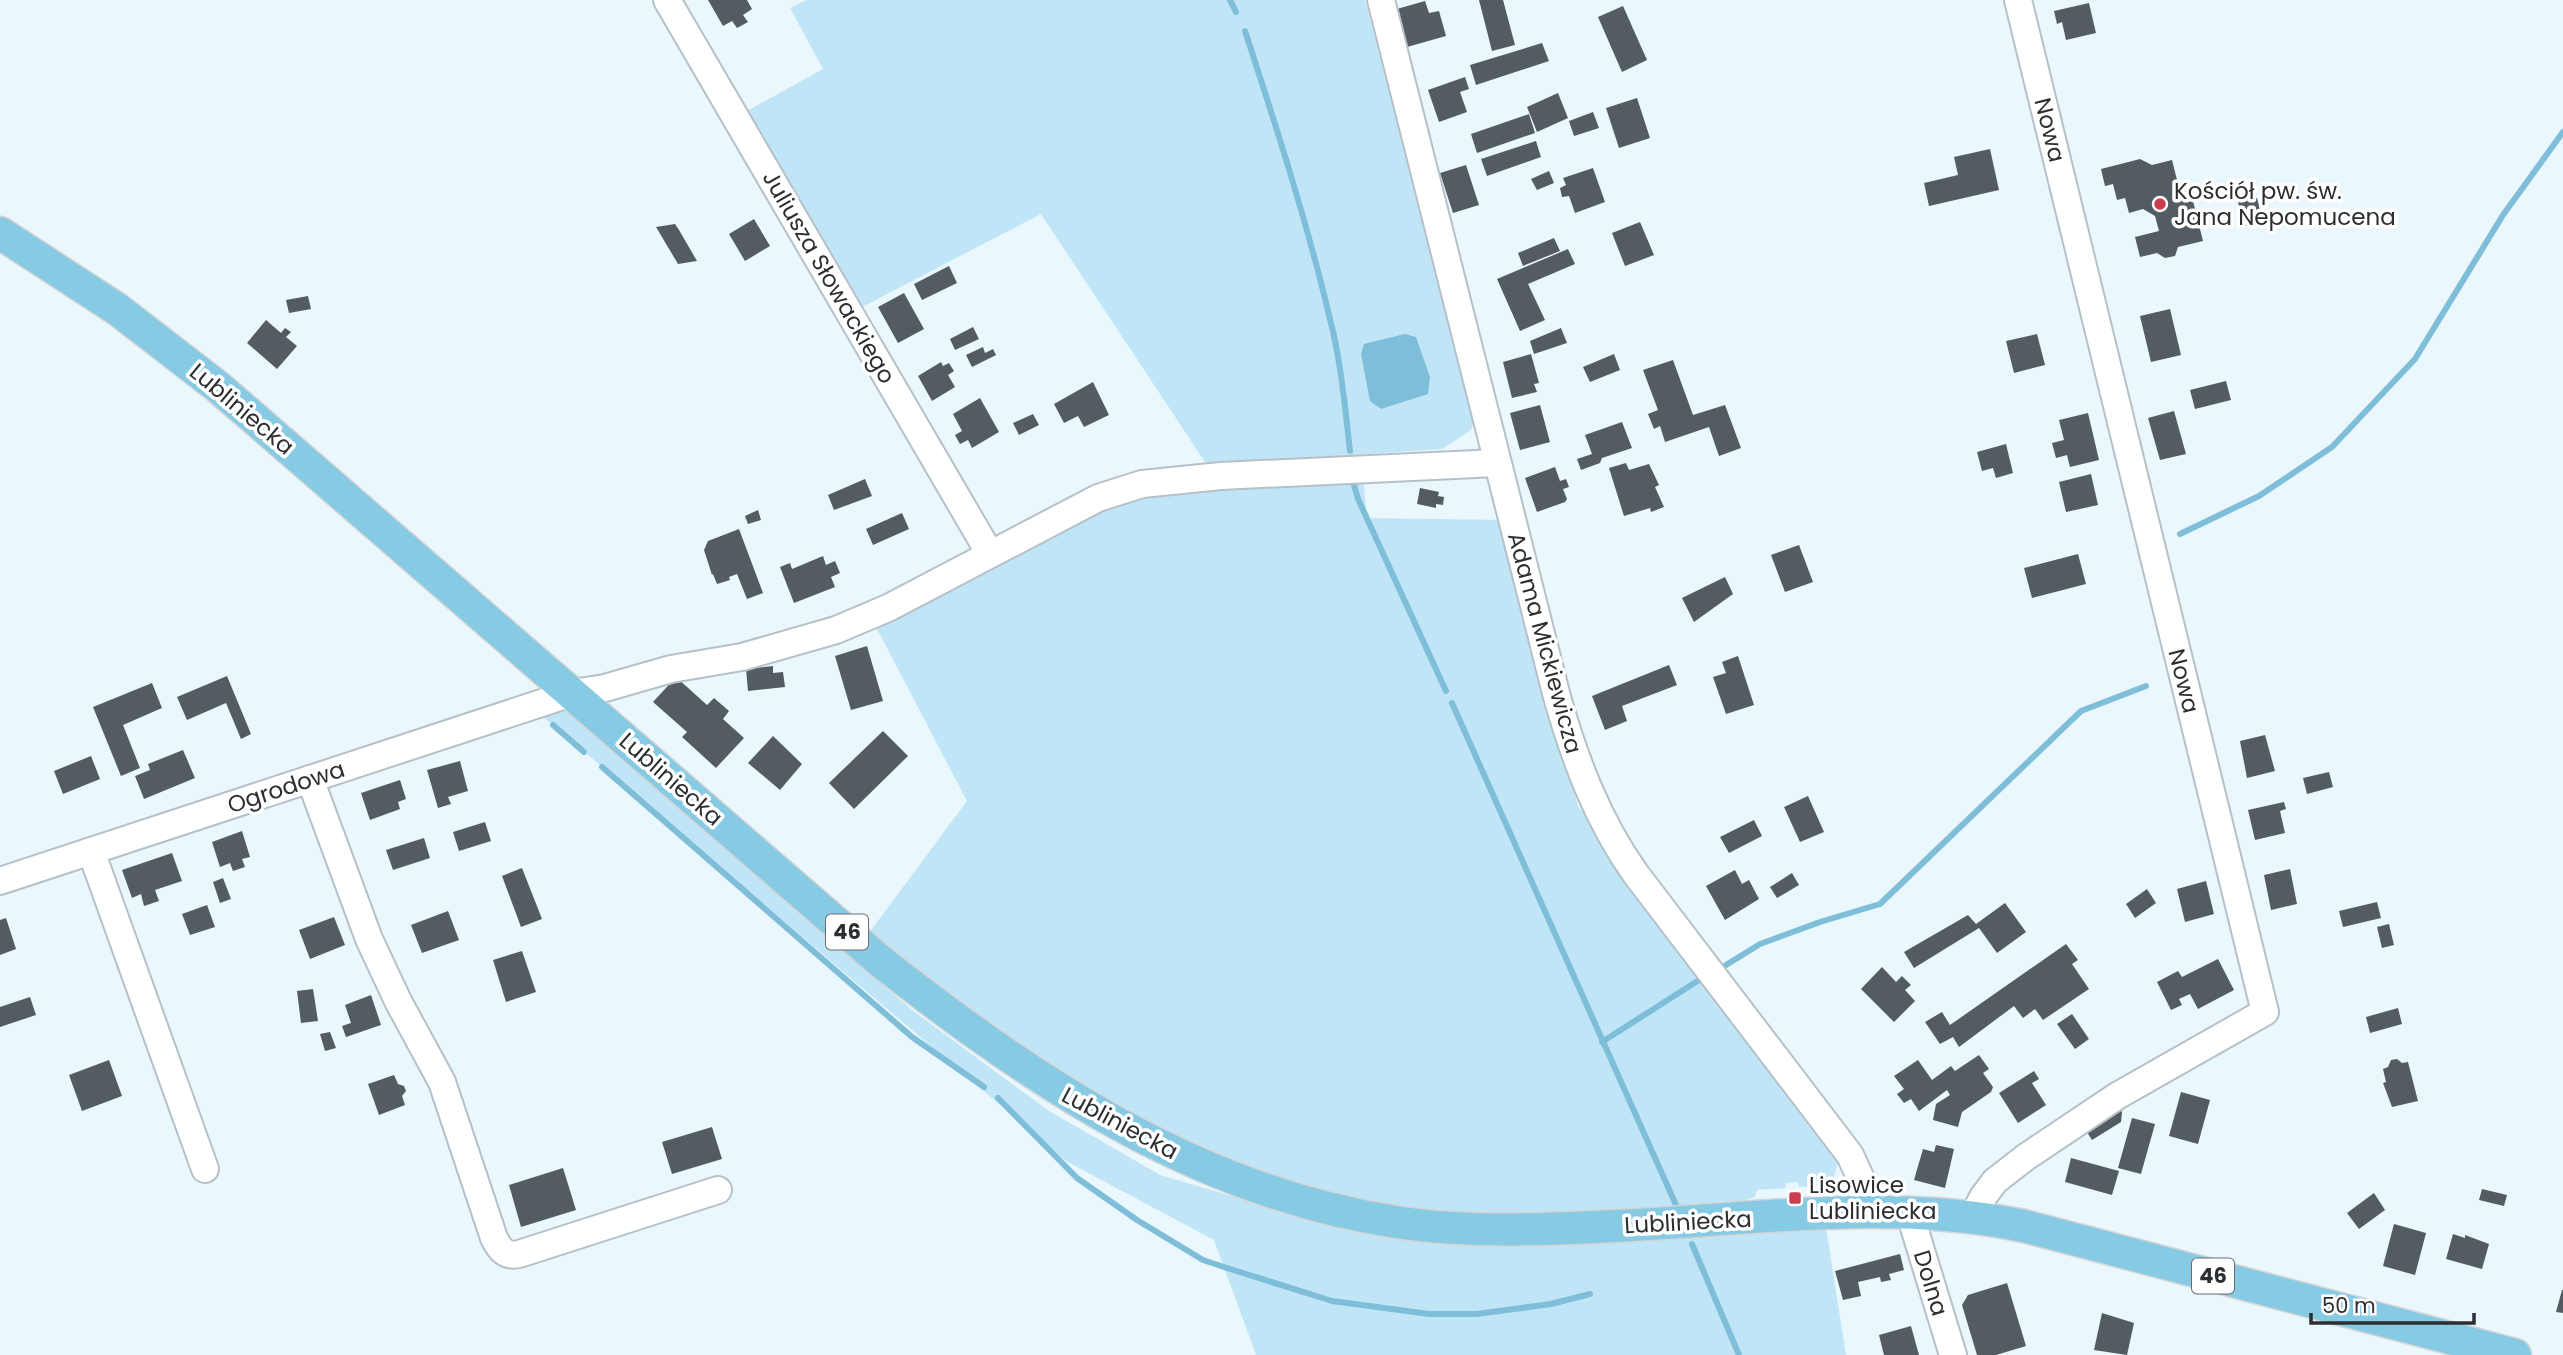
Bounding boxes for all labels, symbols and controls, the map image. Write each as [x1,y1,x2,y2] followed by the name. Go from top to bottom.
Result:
[2027,94,2073,166] street label: Nowa
[755,164,903,390] street label: Juliusza Słowackiego
[2174,175,2396,233] place label: Kościół pw. św. Jana Nepomucena
[2152,196,2168,212] marker: Kościół pw. św. Jana Nepomucena
[183,356,301,462] street label: Lubliniecka
[1500,529,1590,757] street label: Adama Mickiewicza
[2161,645,2207,717] street label: Nowa
[612,725,730,833] street label: Lubliniecka
[223,753,349,821] street label: Ogrodowa
[826,914,868,950] road number: 46
[1056,1079,1184,1167] street label: Lubliniecka
[1809,1169,1937,1227] place label: Lisowice Lubliniecka
[1787,1190,1803,1206] marker: Lisowice Lubliniecka
[1623,1203,1753,1241] street label: Lubliniecka
[1906,1246,1956,1320] street label: Dolna
[2192,1258,2234,1294] road number: 46
[2311,1282,2474,1326] scale bar
[2322,1291,2376,1320] text: 50 m

